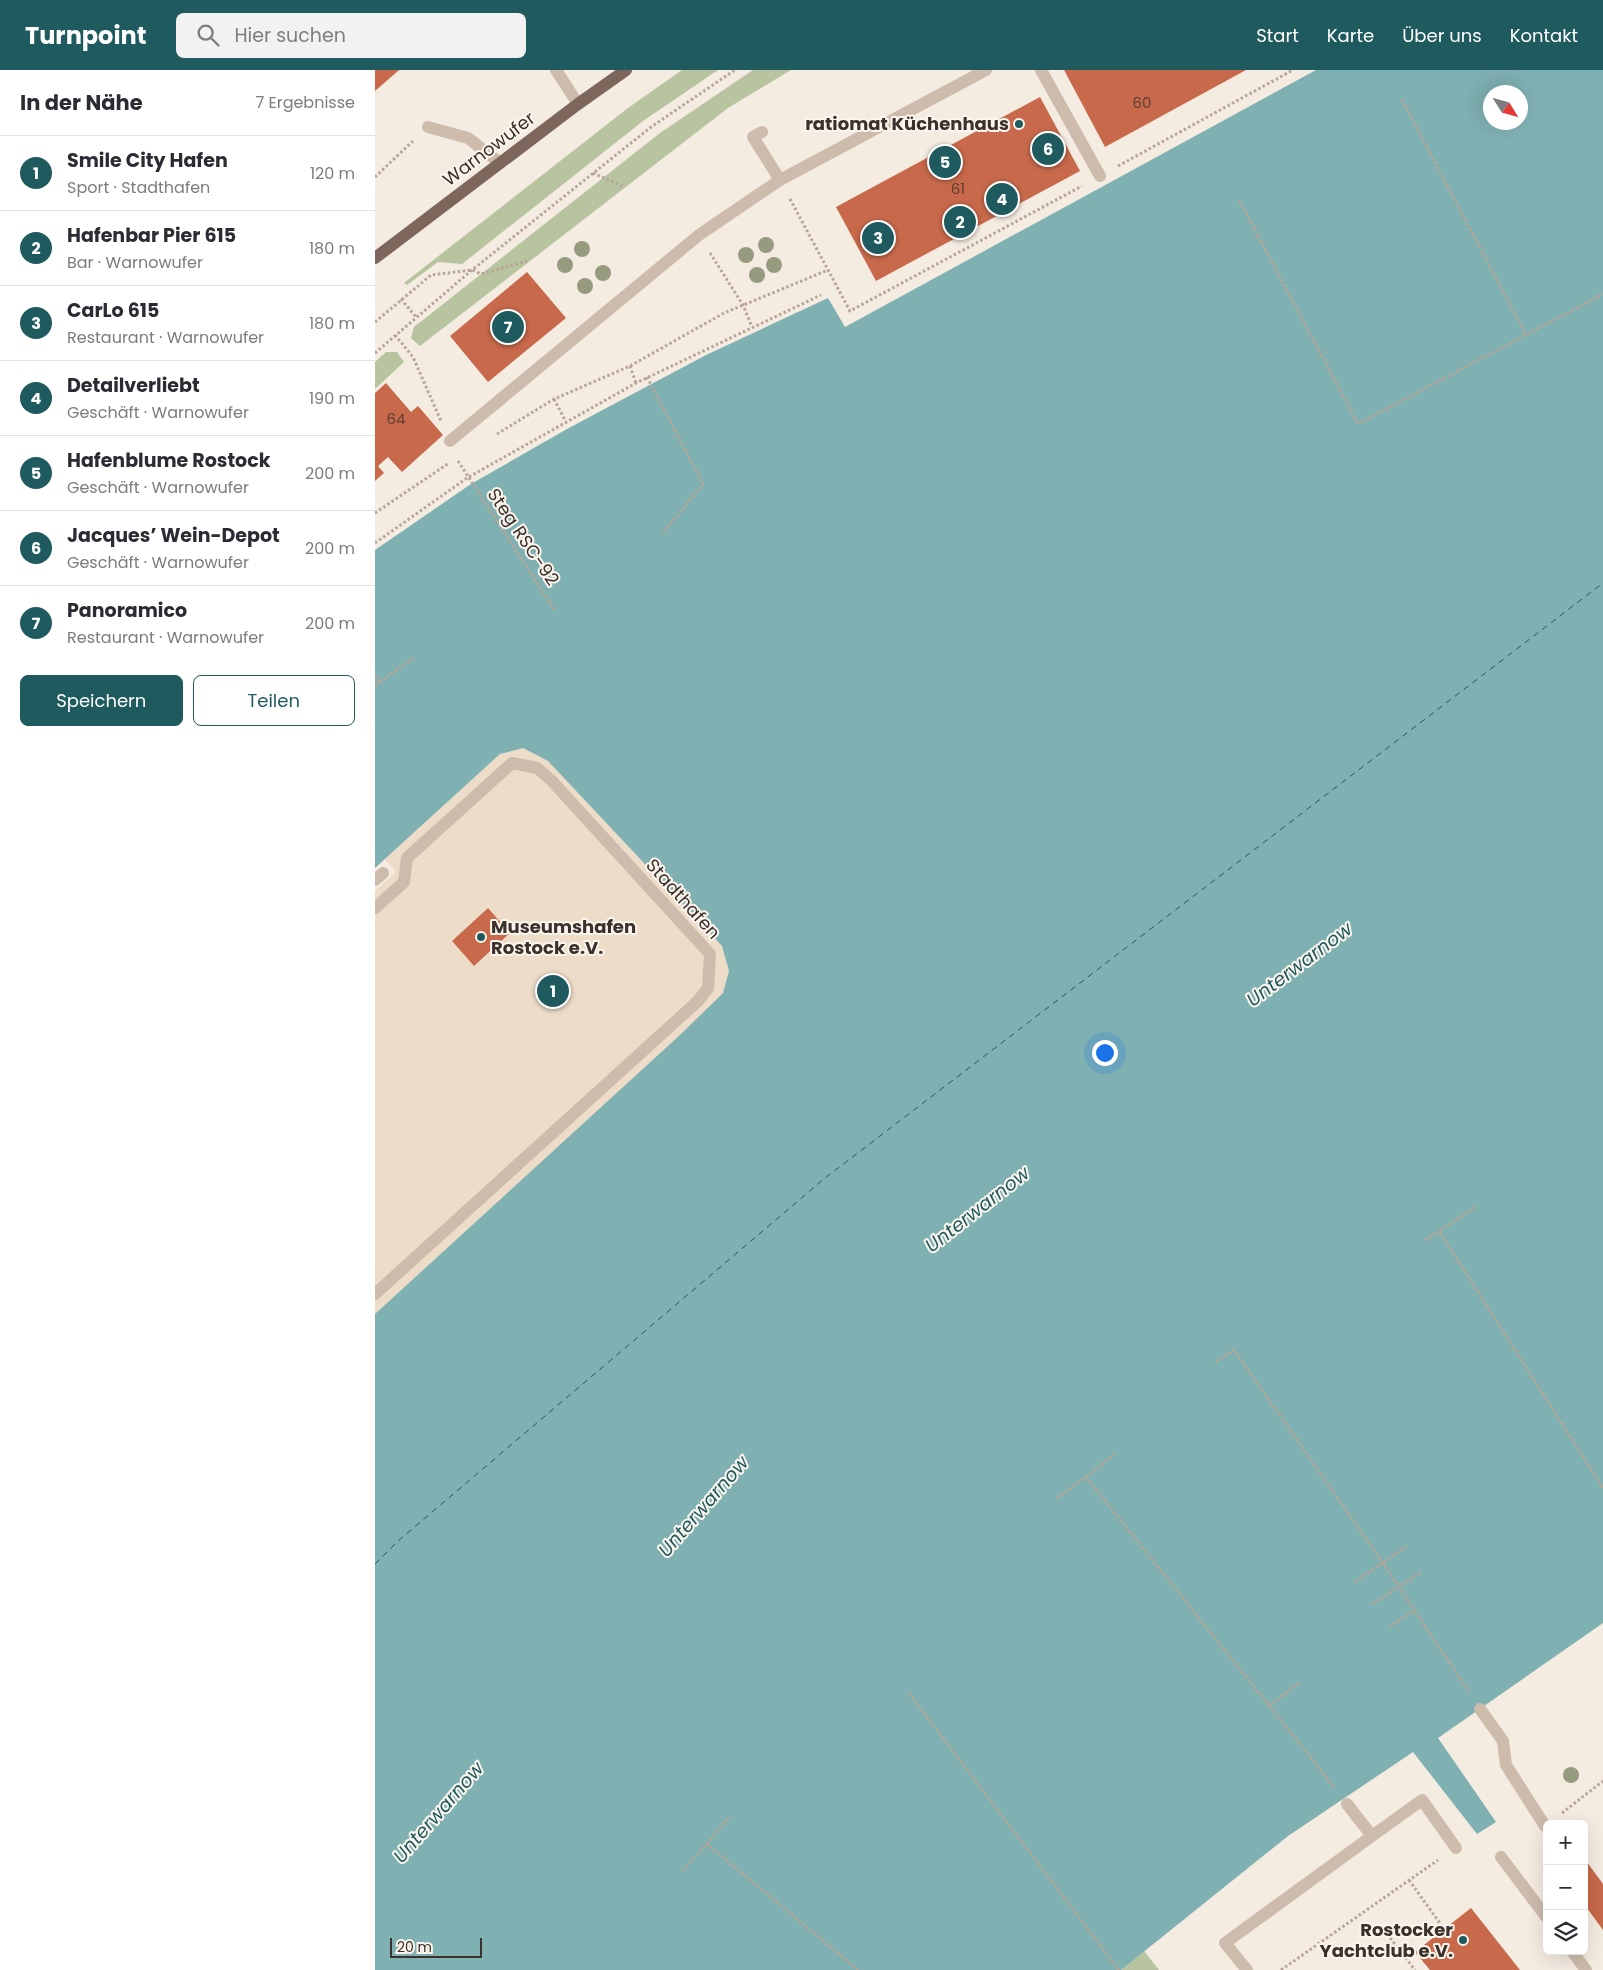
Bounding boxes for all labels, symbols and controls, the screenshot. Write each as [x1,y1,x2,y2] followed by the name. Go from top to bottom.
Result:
[176,13,526,58] search box
[25,19,146,52] text: Turnpoint
[194,21,222,49] icon: search
[234,22,346,49] text: Hier suchen
[1256,23,1299,48] text: Start
[1327,23,1374,48] text: Karte
[1402,23,1482,48] text: Über uns
[1510,23,1578,48] text: Kontakt
[1483,85,1528,130] north arrow
[20,88,143,117] text: In der Nähe
[255,91,355,114] text: 7 Ergebnisse
[1133,92,1151,113] house number: 60
[437,105,540,192] street label: Warnowufer
[805,111,1009,136] place label: ratiomat Küchenhaus
[1013,118,1025,130] marker: ratiomat Küchenhaus
[1032,130,1064,168] pin: 6
[929,143,961,181] pin: 5
[67,147,228,174] text: Smile City Hafen
[33,162,39,185] text: 1
[310,162,355,185] text: 120 m
[67,176,210,199] text: Sport · Stadthafen
[951,178,965,199] house number: 61
[986,180,1018,218] pin: 4
[944,203,976,241] pin: 2
[862,219,894,257] pin: 3
[67,222,236,249] text: Hafenbar Pier 615
[31,237,41,260] text: 2
[309,237,355,260] text: 180 m
[67,251,203,274] text: Bar · Warnowufer
[67,297,159,324] text: CarLo 615
[492,308,524,346] pin: 7
[31,312,41,335] text: 3
[309,312,355,335] text: 180 m
[67,326,264,349] text: Restaurant · Warnowufer
[67,372,200,399] text: Detailverliebt
[31,387,41,410] text: 4
[309,387,355,410] text: 190 m
[67,401,249,424] text: Geschäft · Warnowufer
[387,408,405,429] house number: 64
[67,447,270,474] text: Hafenblume Rostock
[31,462,41,485] text: 5
[305,462,355,485] text: 200 m
[67,476,249,499] text: Geschäft · Warnowufer
[482,483,565,590] street label: Steg RSC-92
[67,522,280,549] text: Jacques’ Wein-Depot
[31,537,41,560] text: 6
[305,537,355,560] text: 200 m
[67,551,249,574] text: Geschäft · Warnowufer
[67,597,187,624] text: Panoramico
[32,612,40,635] text: 7
[305,612,355,635] text: 200 m
[67,626,264,649] text: Restaurant · Warnowufer
[20,675,183,726] button: Speichern
[193,675,355,726] button: Teilen
[641,853,726,944] street label: Stadthafen
[491,914,636,960] place label: Museumshafen Rostock e.V.
[1241,915,1359,1013] water label: Unterwarnow
[475,931,487,943] marker: Museumshafen Rostock e.V.
[537,972,569,1010] pin: 1
[1092,1040,1118,1066] your location
[919,1159,1036,1259] water label: Unterwarnow
[652,1449,756,1563] water label: Unterwarnow
[387,1755,491,1869] water label: Unterwarnow
[1543,1820,1588,1955] map controls
[1543,1820,1588,1865] button: +
[1543,1865,1588,1910] button: −
[1543,1910,1588,1955] button: layers
[1320,1917,1453,1963] place label: Rostocker Yachtclub e.V.
[1457,1934,1469,1946] marker: Rostocker Yachtclub e.V.
[390,1935,483,1958] scale bar
[397,1937,432,1957] text: 20 m

